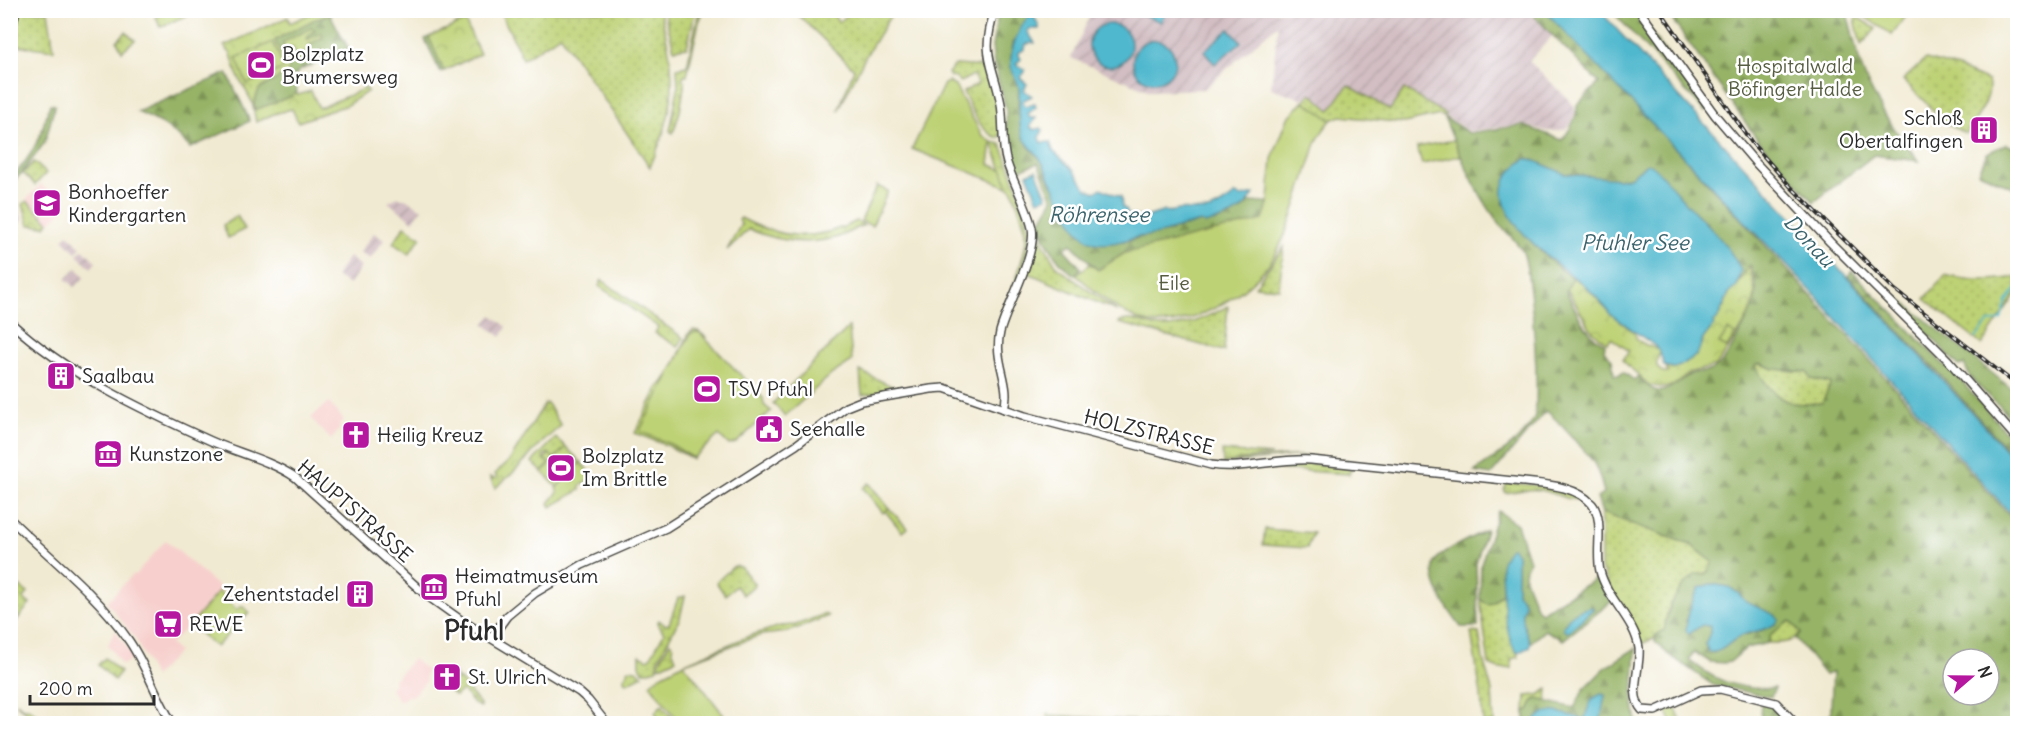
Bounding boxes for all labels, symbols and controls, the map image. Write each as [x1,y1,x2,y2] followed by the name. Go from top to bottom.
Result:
[282,41,398,89] place label: Bolzplatz Brumersweg
[245,49,277,81] sports icon: Bolzplatz Brumersweg
[1728,53,1862,101] park label: Hospitalwald Böfinger Halde
[1839,105,1963,153] place label: Schloß Obertalfingen
[1968,114,2000,146] building icon: Schloß Obertalfingen
[68,179,186,227] place label: Bonhoeffer Kindergarten
[31,187,63,219] school or university icon: Bonhoeffer Kindergarten
[1049,201,1151,228] water label: Röhrensee
[1778,208,1842,274] water label: Donau
[1581,229,1691,256] water label: Pfuhler See
[1158,270,1190,295] park label: Eile
[45,360,77,392] building icon: Saalbau
[82,363,154,388] place label: Saalbau
[691,373,723,405] sports icon: TSV Pfuhl
[728,376,813,401] place label: TSV Pfuhl
[1081,403,1217,460] street label: HOLZSTRASSE
[753,413,785,445] public building icon: Seehalle
[790,416,865,441] place label: Seehalle
[340,419,372,451] church icon: Heilig Kreuz
[377,422,483,447] place label: Heilig Kreuz
[92,438,124,470] museum icon: Kunstzone
[129,441,223,466] place label: Kunstzone
[582,443,667,491] place label: Bolzplatz Im Brittle
[545,452,577,484] sports icon: Bolzplatz Im Brittle
[293,454,418,567] street label: HAUPTSTRASSE
[455,563,598,611] place label: Heimatmuseum Pfuhl
[418,571,450,603] museum icon: Heimatmuseum Pfuhl
[344,578,376,610] building icon: Zehentstadel
[223,581,339,606] place label: Zehentstadel
[152,608,184,640] supermarket icon: REWE
[189,611,243,636] place label: REWE
[444,614,504,647] district label: Pfuhl
[1941,647,2001,707] north arrow
[431,661,463,693] church icon: St. Ulrich
[1974,663,1996,680] text: N
[468,664,547,689] place label: St. Ulrich
[30,668,154,706] scale bar
[39,677,93,700] text: 200 m

